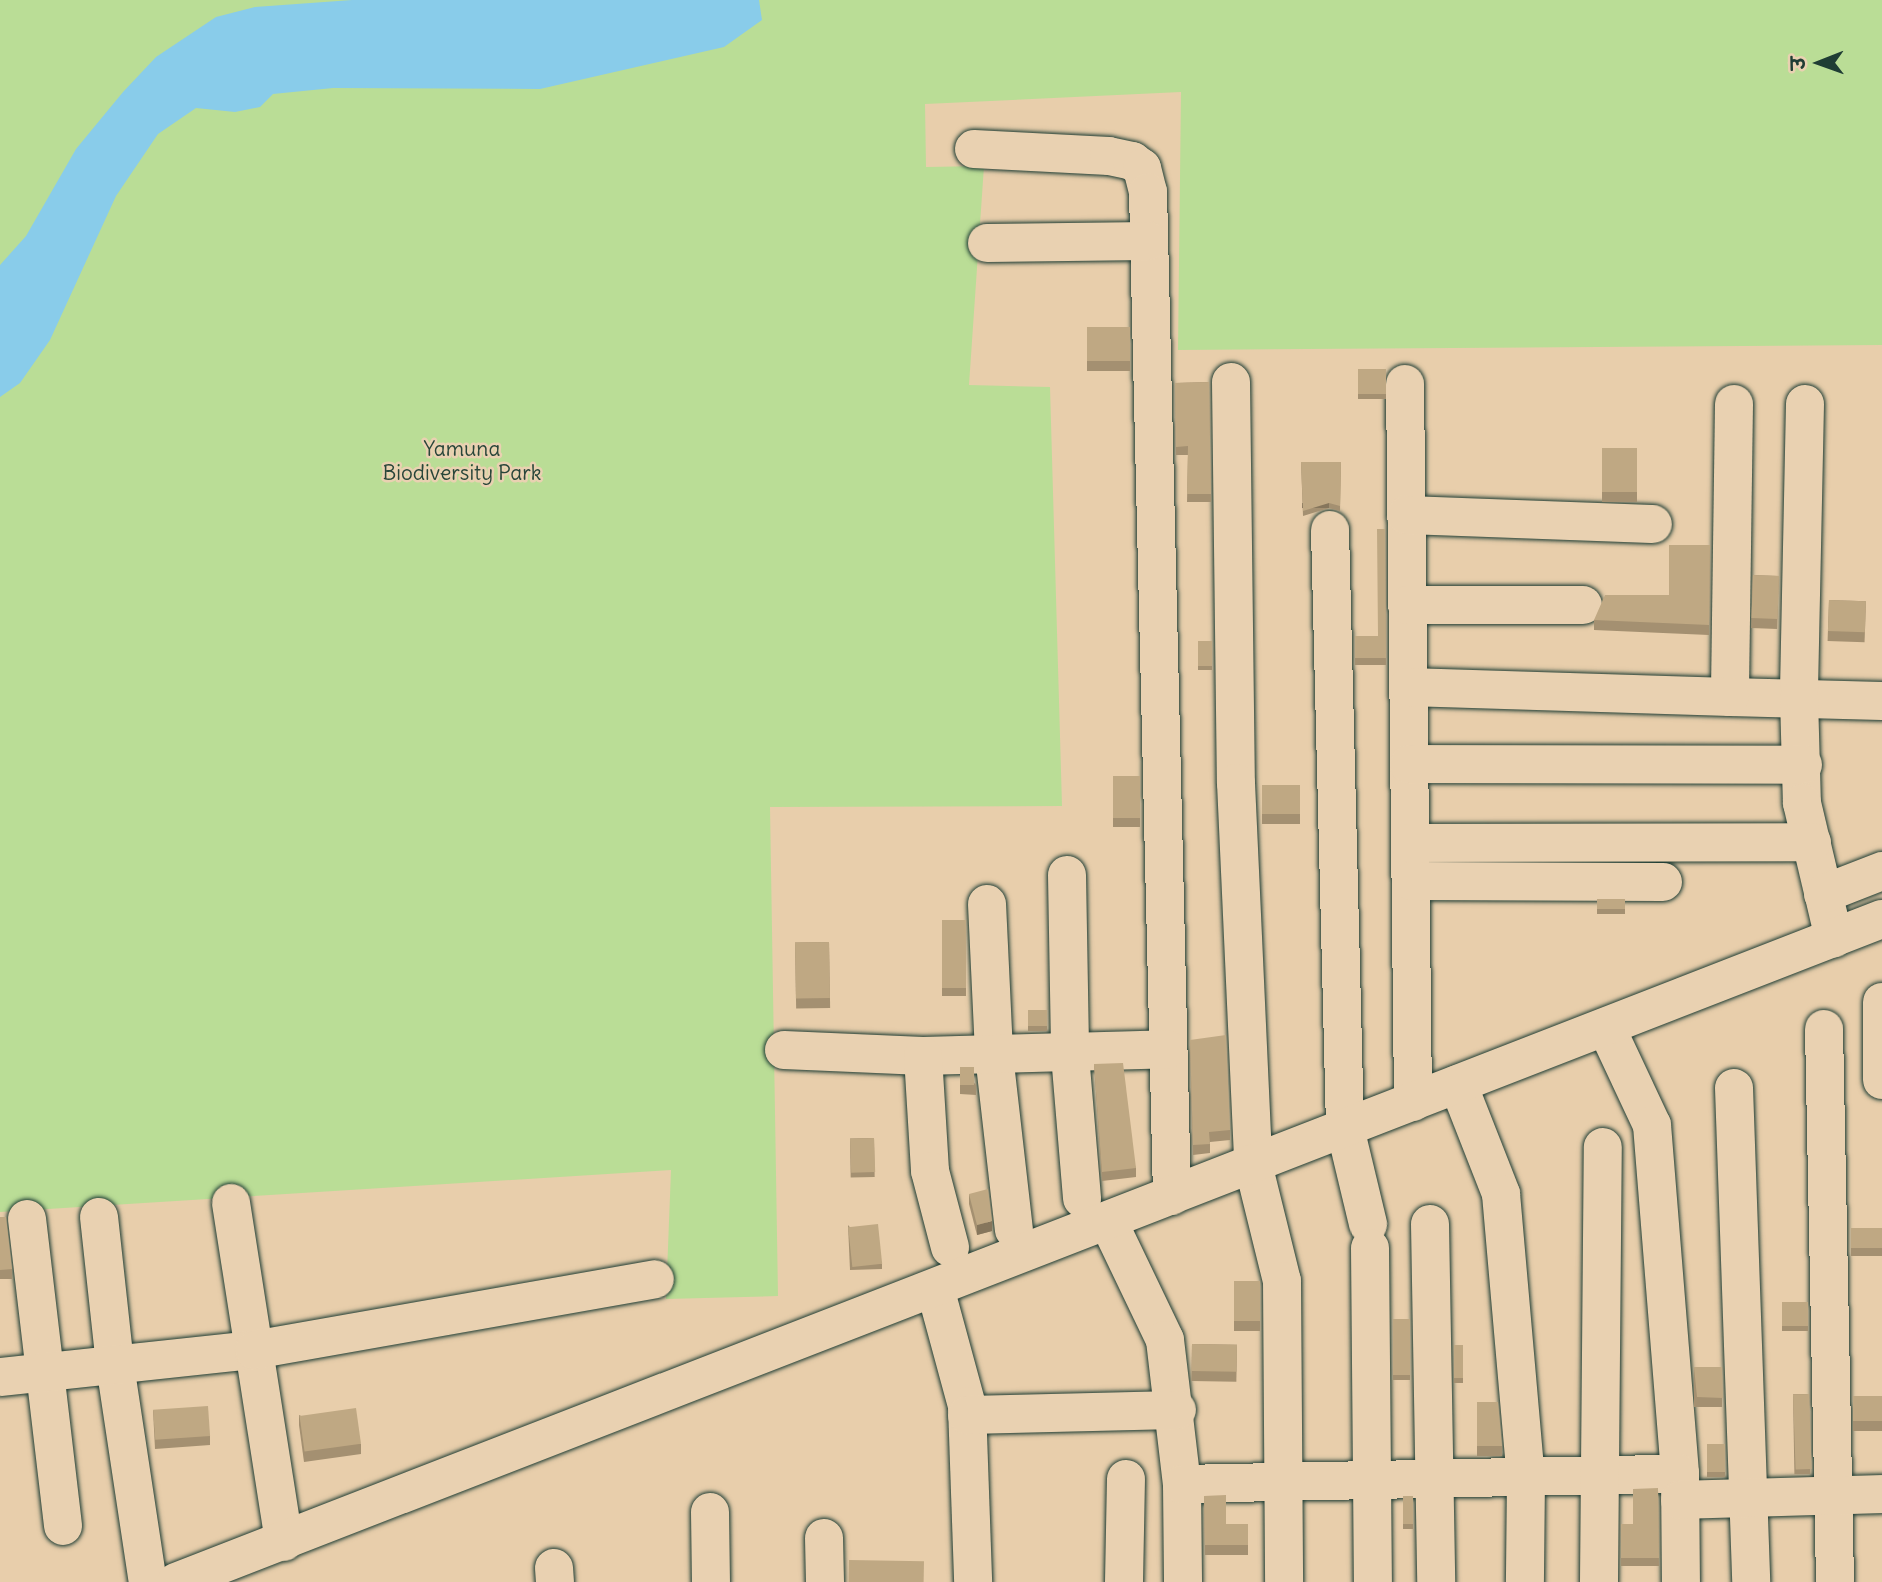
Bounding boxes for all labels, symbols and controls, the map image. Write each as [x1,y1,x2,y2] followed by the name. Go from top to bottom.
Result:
[1784,28,1854,98] north arrow
[1786,57,1810,70] text: उ
[382,436,542,486] park label: Yamuna Biodiversity Park

